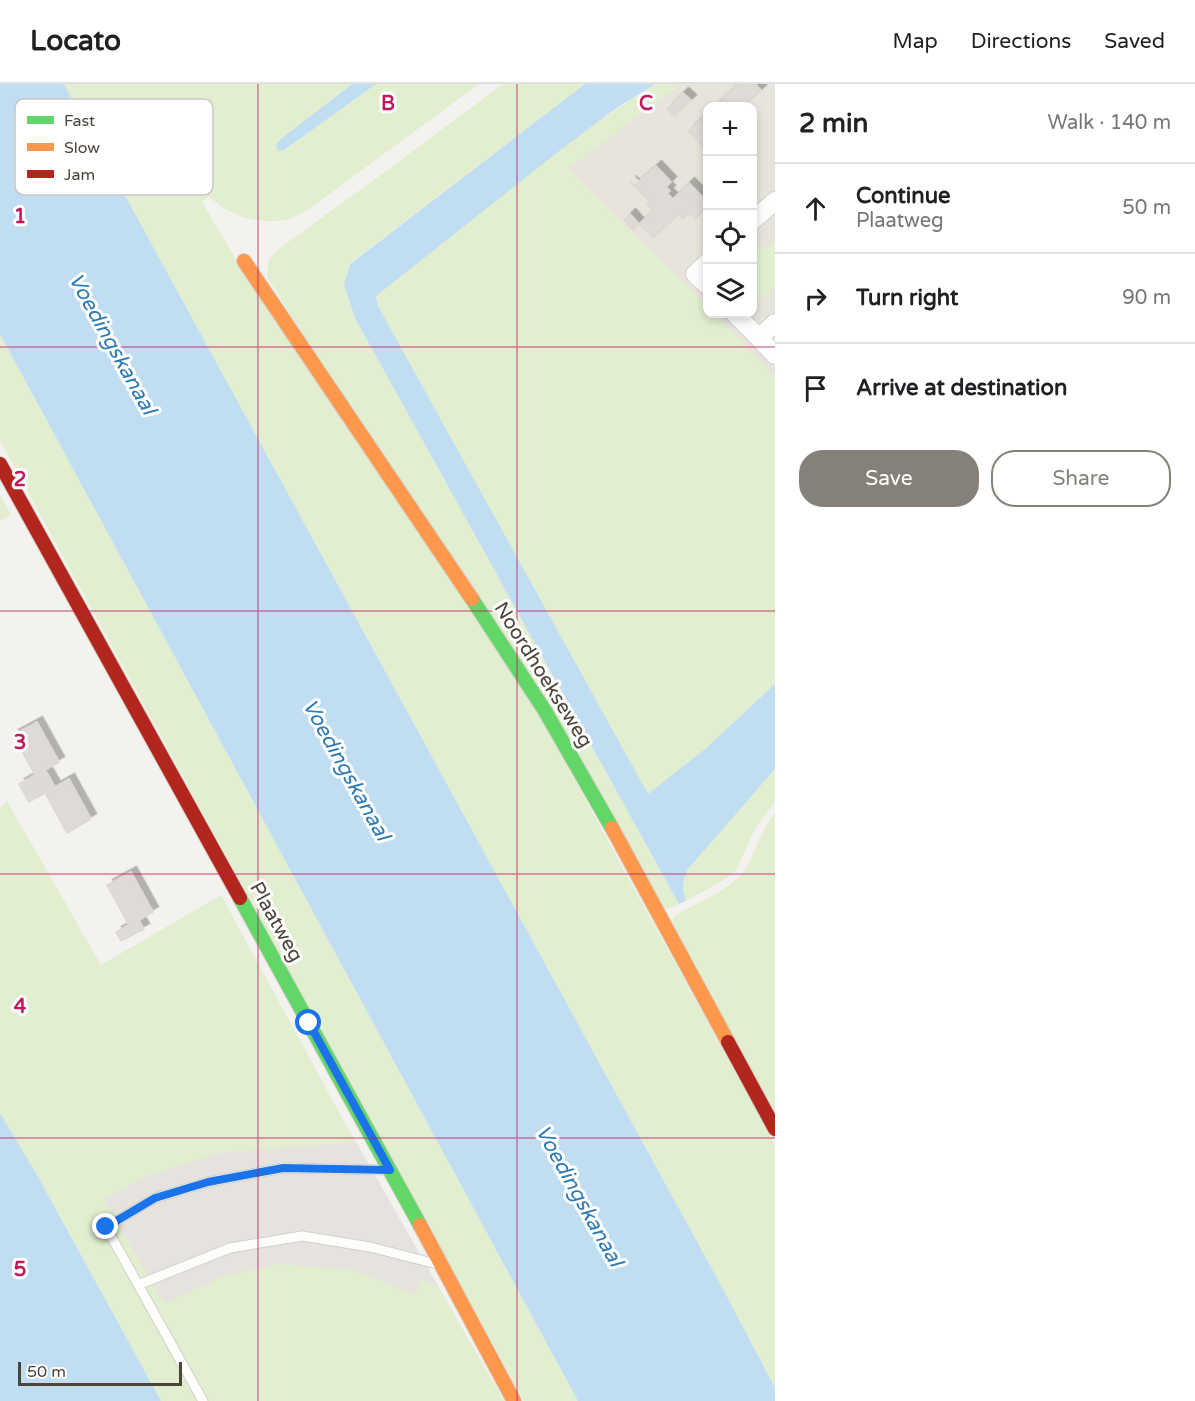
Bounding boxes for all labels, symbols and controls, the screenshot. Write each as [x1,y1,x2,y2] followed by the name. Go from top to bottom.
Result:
[30,24,121,58] text: Locato
[892,29,938,54] text: Map
[971,29,1071,54] text: Directions
[1104,29,1165,54] text: Saved
[381,92,395,116] text: B
[639,92,653,116] text: C
[15,99,213,195] legend
[703,102,757,318] map controls
[703,102,757,156] button: +
[799,108,868,139] text: 2 min
[64,111,95,131] text: Fast
[1048,111,1171,135] text: Walk · 140 m
[64,138,100,158] text: Slow
[703,156,757,210] button: −
[64,165,95,185] text: Jam
[856,183,951,209] text: Continue
[799,192,832,225] icon: ahead
[1122,196,1171,220] text: 50 m
[14,205,26,229] text: 1
[856,209,944,233] text: Plaatweg
[703,210,757,264] button: locate
[703,264,757,318] button: layers
[63,269,162,421] water label: Voedingskanaal
[799,282,832,315] icon: right
[856,285,958,311] text: Turn right
[1122,286,1171,310] text: 90 m
[799,372,832,405] icon: arrive
[856,375,1067,401] text: Arrive at destination
[799,450,979,507] button: Save
[991,450,1171,507] button: Share
[14,468,26,492] text: 2
[489,598,597,752] street label: Noordhoekseweg
[297,695,396,847] water label: Voedingskanaal
[14,731,26,755] text: 3
[244,878,308,966] street label: Plaatweg
[14,995,27,1019] text: 4
[295,1009,321,1035] route start
[530,1121,629,1273] water label: Voedingskanaal
[92,1213,118,1239] route end
[14,1258,26,1282] text: 5
[18,1359,182,1386] scale bar
[27,1362,66,1382] text: 50 m

